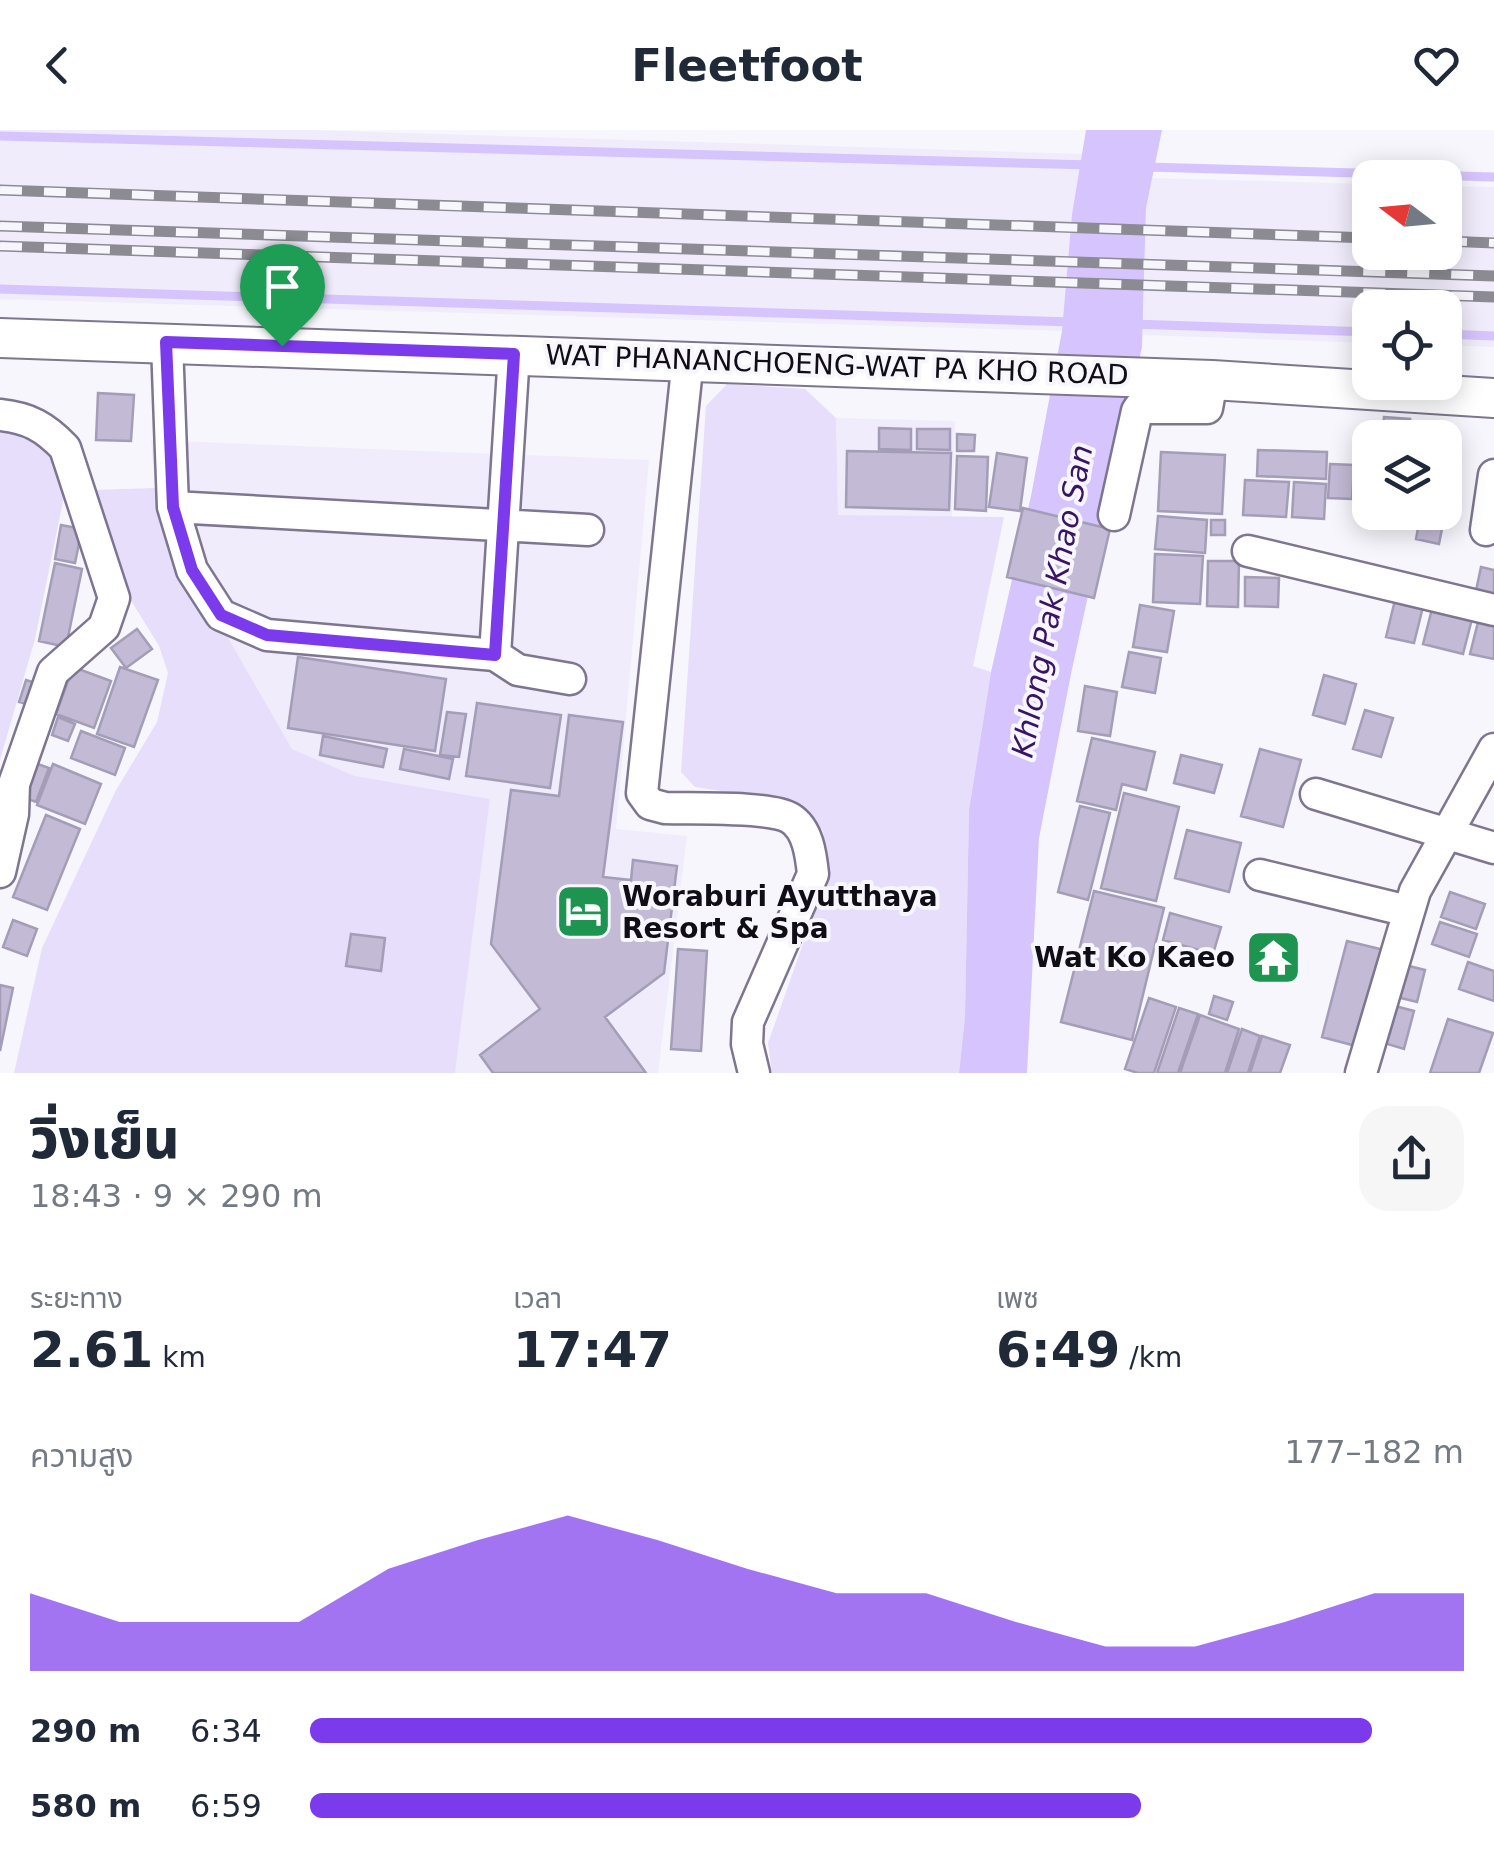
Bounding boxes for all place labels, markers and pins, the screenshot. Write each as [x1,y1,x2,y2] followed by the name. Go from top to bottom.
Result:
[240,244,325,347] pin
[622,880,938,945] place label: Woraburi Ayutthaya Resort & Spa
[553,882,613,942] hotel icon: Woraburi Ayutthaya Resort & Spa
[1244,927,1304,987] temple icon: Wat Ko Kaeo
[1034,941,1235,974] place label: Wat Ko Kaeo

